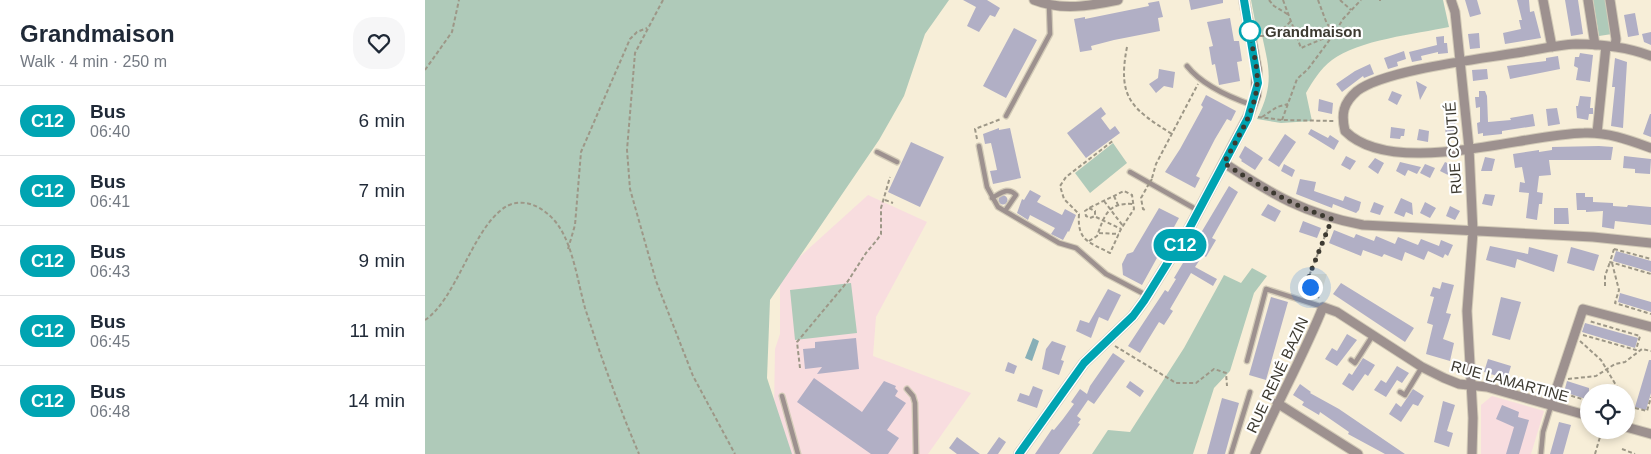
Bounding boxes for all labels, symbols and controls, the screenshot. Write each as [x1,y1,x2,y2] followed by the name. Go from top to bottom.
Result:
[353,17,405,69] button: heart
[20,20,175,47] text: Grandmaison
[1239,20,1261,42] marker: Grandmaison
[1265,23,1362,40] place label: Grandmaison
[20,53,167,70] text: Walk · 4 min · 250 m
[90,101,126,122] text: Bus
[1441,101,1465,195] street label: RUE COUTIÉ
[359,110,405,131] text: 6 min
[31,111,64,131] text: C12
[90,123,130,140] text: 06:40
[90,171,126,192] text: Bus
[359,180,405,201] text: 7 min
[31,181,64,201] text: C12
[90,193,130,210] text: 06:41
[1151,229,1209,261] line badge: C12
[1163,235,1197,255] text: C12
[90,241,126,262] text: Bus
[359,250,405,271] text: 9 min
[31,251,64,271] text: C12
[90,263,130,280] text: 06:43
[1298,275,1323,300] your location
[90,311,126,332] text: Bus
[1243,314,1311,436] street label: RUE RENÉ BAZIN
[349,320,405,341] text: 11 min
[31,321,64,341] text: C12
[90,333,130,350] text: 06:45
[1449,357,1571,405] street label: RUE LAMARTINE
[90,381,126,402] text: Bus
[1580,384,1635,439] map controls
[1580,384,1635,439] button: locate
[348,390,405,411] text: 14 min
[31,391,64,411] text: C12
[90,403,130,420] text: 06:48

